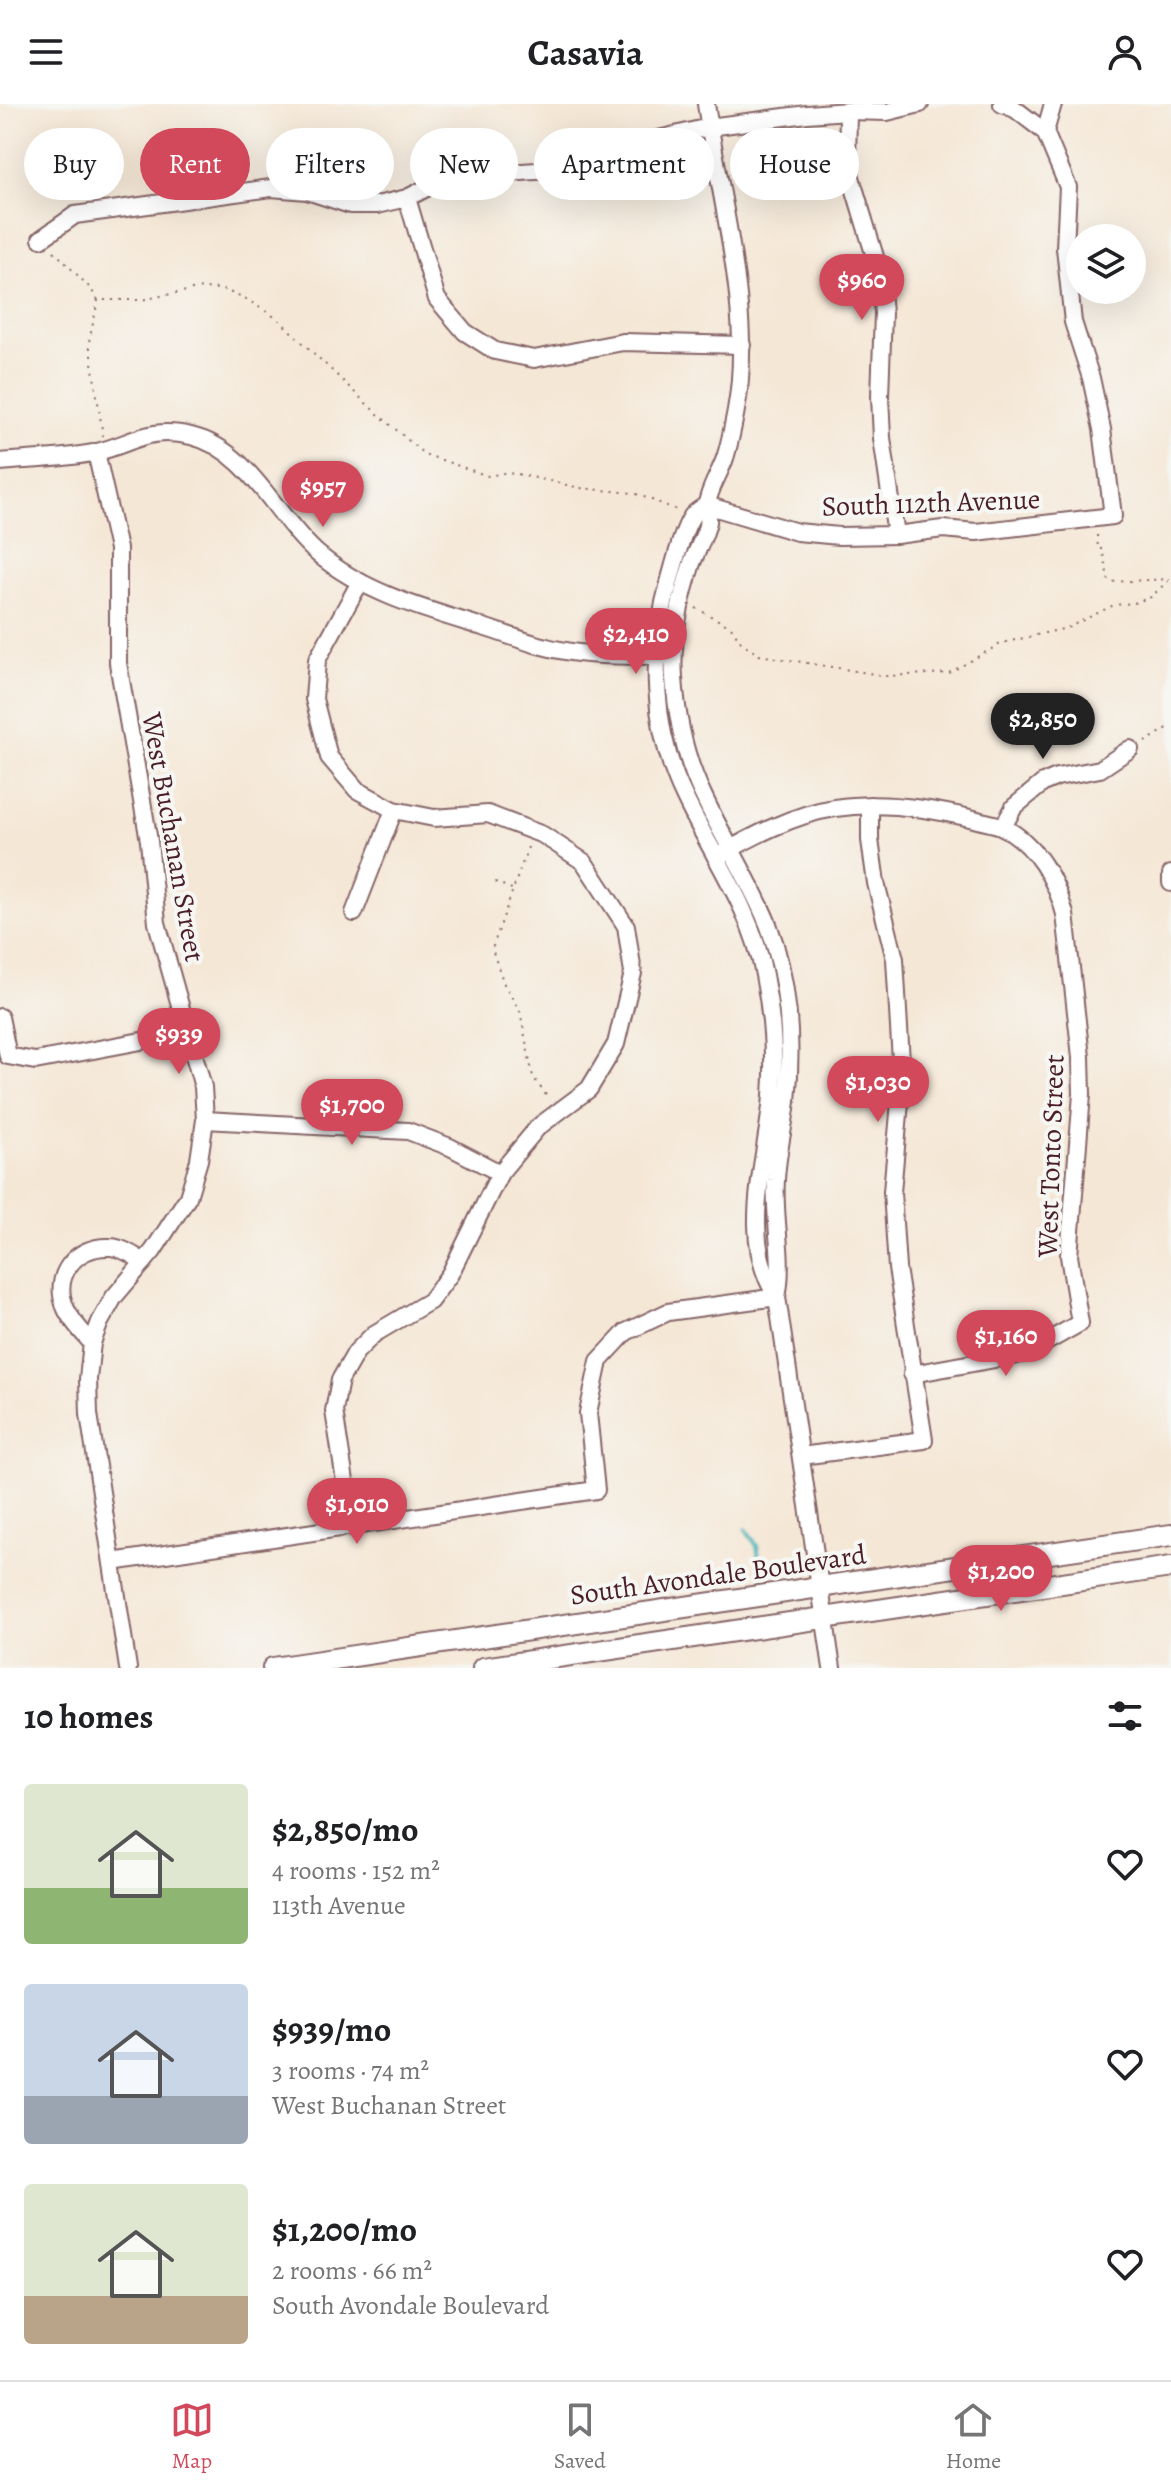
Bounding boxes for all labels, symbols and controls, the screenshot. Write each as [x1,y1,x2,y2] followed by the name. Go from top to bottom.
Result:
[528,28,643,77] text: Casavia
[24,30,68,74] icon: menu
[1103,30,1147,74] icon: person
[24,128,124,200] chip: Buy
[140,128,250,200] chip: Rent
[266,128,394,200] chip: Filters
[410,128,518,200] chip: New
[534,128,714,200] chip: Apartment
[730,128,859,200] chip: House
[1066,224,1146,304] map controls
[1066,224,1146,304] button: layers
[815,254,909,322] pin: $960
[837,262,887,297] text: $960
[276,461,370,529] pin: $957
[300,469,346,504] text: $957
[821,480,1041,526] street label: South 112th Avenue
[571,608,701,676] pin: $2,410
[603,616,669,651] text: $2,410
[978,693,1108,761] pin: $2,850
[1009,701,1077,736] text: $2,850
[132,709,214,965] street label: West Buchanan Street
[132,1008,226,1076] pin: $939
[155,1016,203,1051] text: $939
[1028,1054,1074,1259] street label: West Tonto Street
[813,1056,943,1124] pin: $1,030
[845,1064,911,1099] text: $1,030
[287,1079,417,1147] pin: $1,700
[319,1087,385,1122] text: $1,700
[941,1310,1071,1378] pin: $1,160
[975,1318,1037,1353] text: $1,160
[292,1478,422,1546] pin: $1,010
[325,1486,389,1521] text: $1,010
[568,1535,870,1615] street label: South Avondale Boulevard
[936,1545,1066,1613] pin: $1,200
[967,1553,1035,1588] text: $1,200
[24,1693,153,1740] text: 10 homes
[1103,1694,1147,1738] icon: filters
[272,1806,419,1853] text: $2,850/mo
[88,1816,184,1912] icon: home
[1103,1842,1147,1886] icon: heart
[272,1853,440,1888] text: 4 rooms · 152 m²
[272,1888,406,1923] text: 113th Avenue
[272,2006,391,2053] text: $939/mo
[88,2016,184,2112] icon: home
[1103,2042,1147,2086] icon: heart
[272,2053,429,2088] text: 3 rooms · 74 m²
[272,2088,506,2123] text: West Buchanan Street
[272,2206,417,2253] text: $1,200/mo
[88,2216,184,2312] icon: home
[1103,2242,1147,2286] icon: heart
[272,2253,432,2288] text: 2 rooms · 66 m²
[272,2288,549,2323] text: South Avondale Boulevard
[170,2398,214,2476] tab: Map
[554,2398,606,2476] tab: Saved
[946,2398,1001,2476] tab: Home

